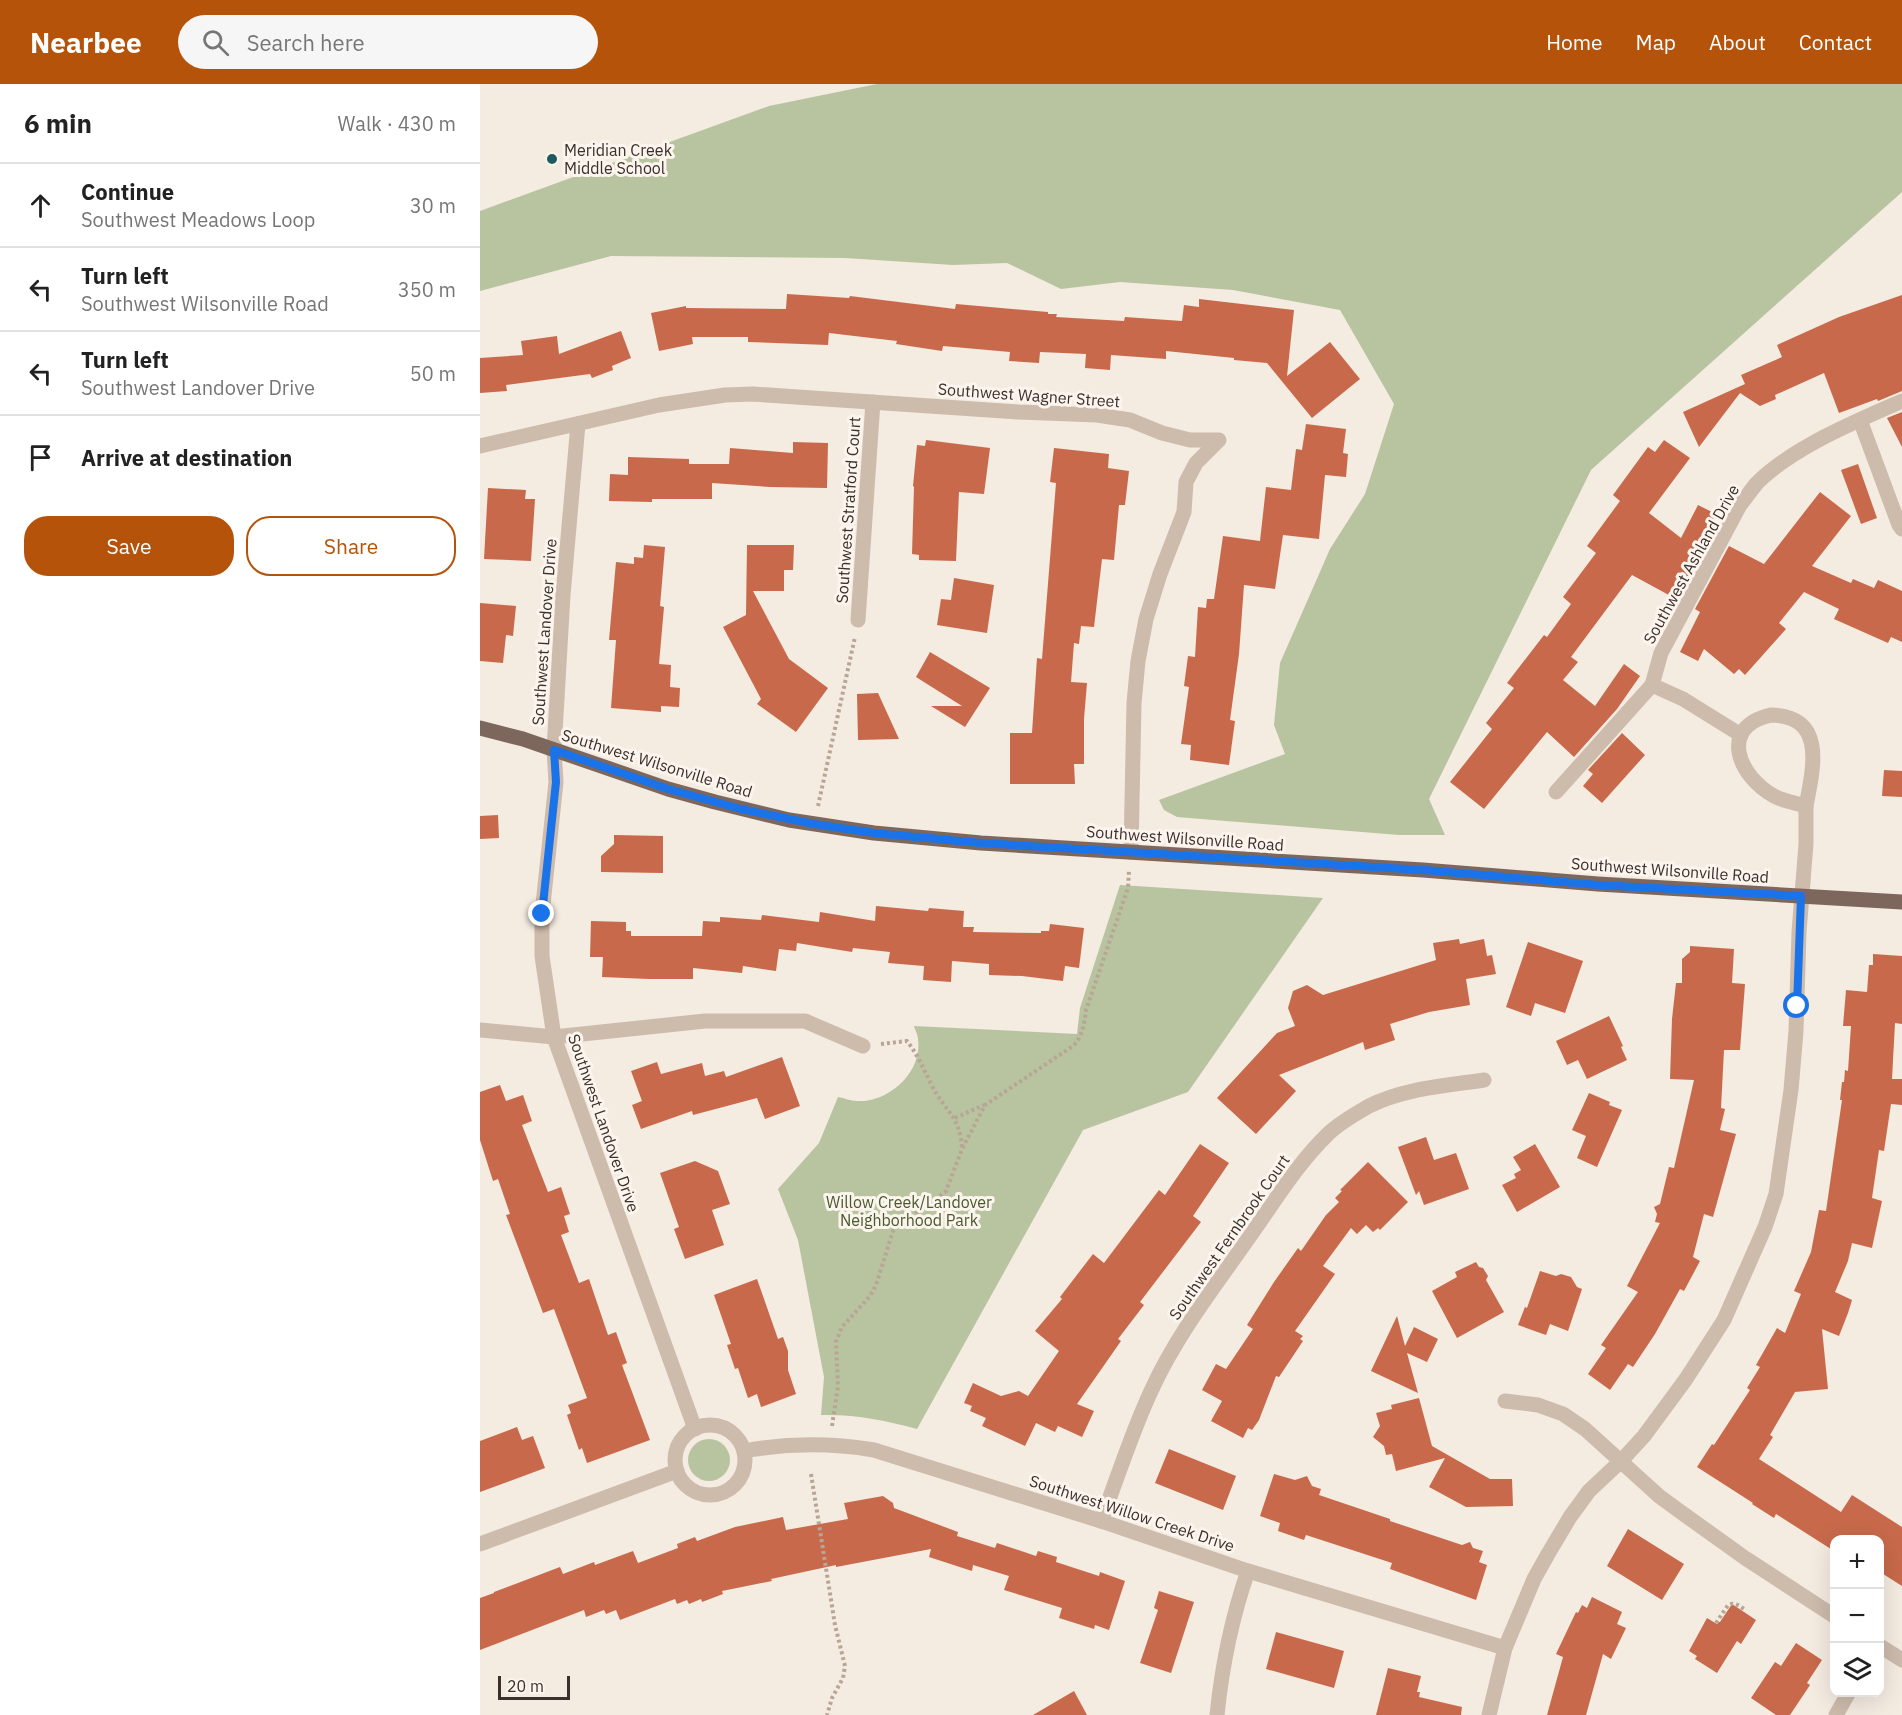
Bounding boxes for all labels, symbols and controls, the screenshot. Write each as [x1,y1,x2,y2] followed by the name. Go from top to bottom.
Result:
[178,15,598,69] search box
[30,24,142,61] text: Nearbee
[199,26,232,59] icon: search
[247,28,365,57] text: Search here
[1546,28,1603,56] text: Home
[1636,28,1676,56] text: Map
[1709,28,1766,56] text: About
[1799,28,1872,56] text: Contact
[24,106,92,140] text: 6 min
[338,110,456,137] text: Walk · 430 m
[564,140,673,178] place label: Meridian Creek Middle School
[545,152,559,166] marker: Meridian Creek Middle School
[81,177,174,206] text: Continue
[24,189,57,222] icon: ahead
[410,192,456,219] text: 30 m
[81,206,315,233] text: Southwest Meadows Loop
[81,261,169,290] text: Turn left
[24,273,57,306] icon: left
[398,276,456,303] text: 350 m
[81,290,329,317] text: Southwest Wilsonville Road
[81,345,169,374] text: Turn left
[24,357,57,390] icon: left
[410,360,456,387] text: 50 m
[81,374,315,401] text: Southwest Landover Drive
[937,379,1121,411] street label: Southwest Wagner Street
[831,416,865,604] street label: Southwest Stratford Court
[24,441,57,474] icon: arrive
[81,443,292,472] text: Arrive at destination
[1639,481,1743,647] street label: Southwest Ashland Drive
[24,516,234,576] button: Save
[246,516,456,576] button: Share
[527,538,561,726] street label: Southwest Landover Drive
[559,724,755,802] street label: Southwest Wilsonville Road
[1085,821,1285,855] street label: Southwest Wilsonville Road
[1570,853,1770,887] street label: Southwest Wilsonville Road
[528,900,554,926] route end
[1783,992,1809,1018] route start
[564,1031,644,1215] street label: Southwest Landover Drive
[1164,1151,1294,1323] street label: Southwest Fernbrook Court
[826,1192,992,1230] park label: Willow Creek/Landover Neighborhood Park
[1027,1470,1237,1556] street label: Southwest Willow Creek Drive
[1830,1535,1884,1697] map controls
[1830,1535,1884,1589] button: +
[1830,1589,1884,1643] button: −
[1830,1643,1884,1697] button: layers
[498,1673,570,1700] scale bar
[507,1676,544,1696] text: 20 m

